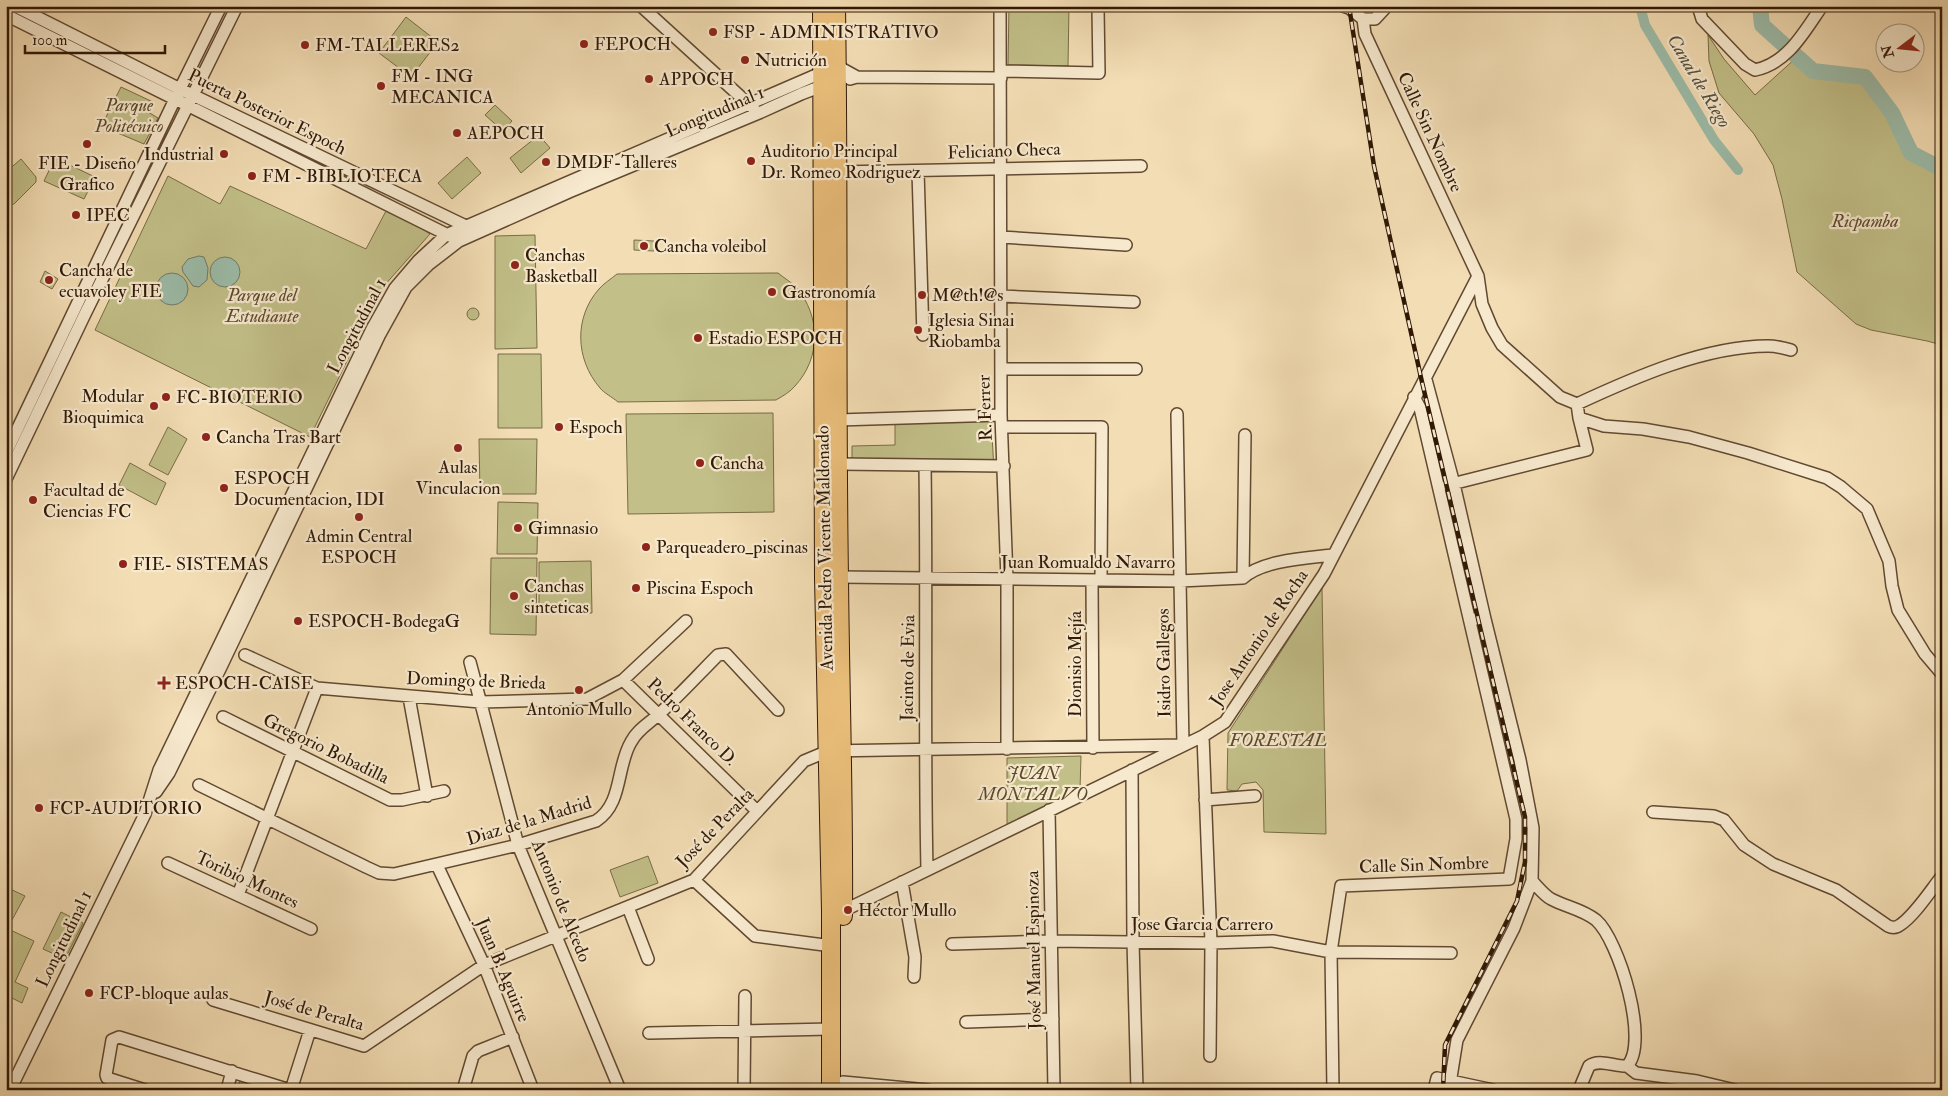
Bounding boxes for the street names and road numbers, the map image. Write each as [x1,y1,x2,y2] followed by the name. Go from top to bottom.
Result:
[184,64,350,161] street label: Puerta Posterior Espoch
[1392,68,1468,196] street label: Calle Sin Nombre
[662,81,768,143] street label: Longitudinal 1
[947,138,1062,164] street label: Feliciano Checa
[322,274,392,378] street label: Longitudinal 1
[972,374,998,442] street label: R. Ferrer
[811,425,839,672] street label: Avenida Pedro Vicente Maldonado
[1000,551,1176,574] street label: Juan Romualdo Navarro
[1204,565,1314,712] street label: Jose Antonio de Rocha
[1152,608,1176,718] street label: Isidro Gallegos
[1064,610,1087,717] street label: Dionisio Mejía
[896,614,920,722] street label: Jacinto de Evia
[406,667,547,695] street label: Domingo de Brieda
[642,673,742,771] street label: Pedro Franco D.
[259,708,393,790] street label: Gregorio Bobadilla
[670,783,759,874] street label: José de Peralta
[464,791,594,851] street label: Diaz de la Madrid
[526,836,596,966] street label: Antonio de Alcedo
[192,846,302,914] street label: Toribio Montes
[1359,851,1490,879] street label: Calle Sin Nombre
[1021,870,1047,1031] street label: José Manuel Espinoza
[31,887,97,991] street label: Longitudinal 1
[470,913,535,1026] street label: Juan B. Aguirre
[1130,913,1273,936] street label: Jose Garcia Carrero
[261,986,367,1036] street label: José de Peralta

